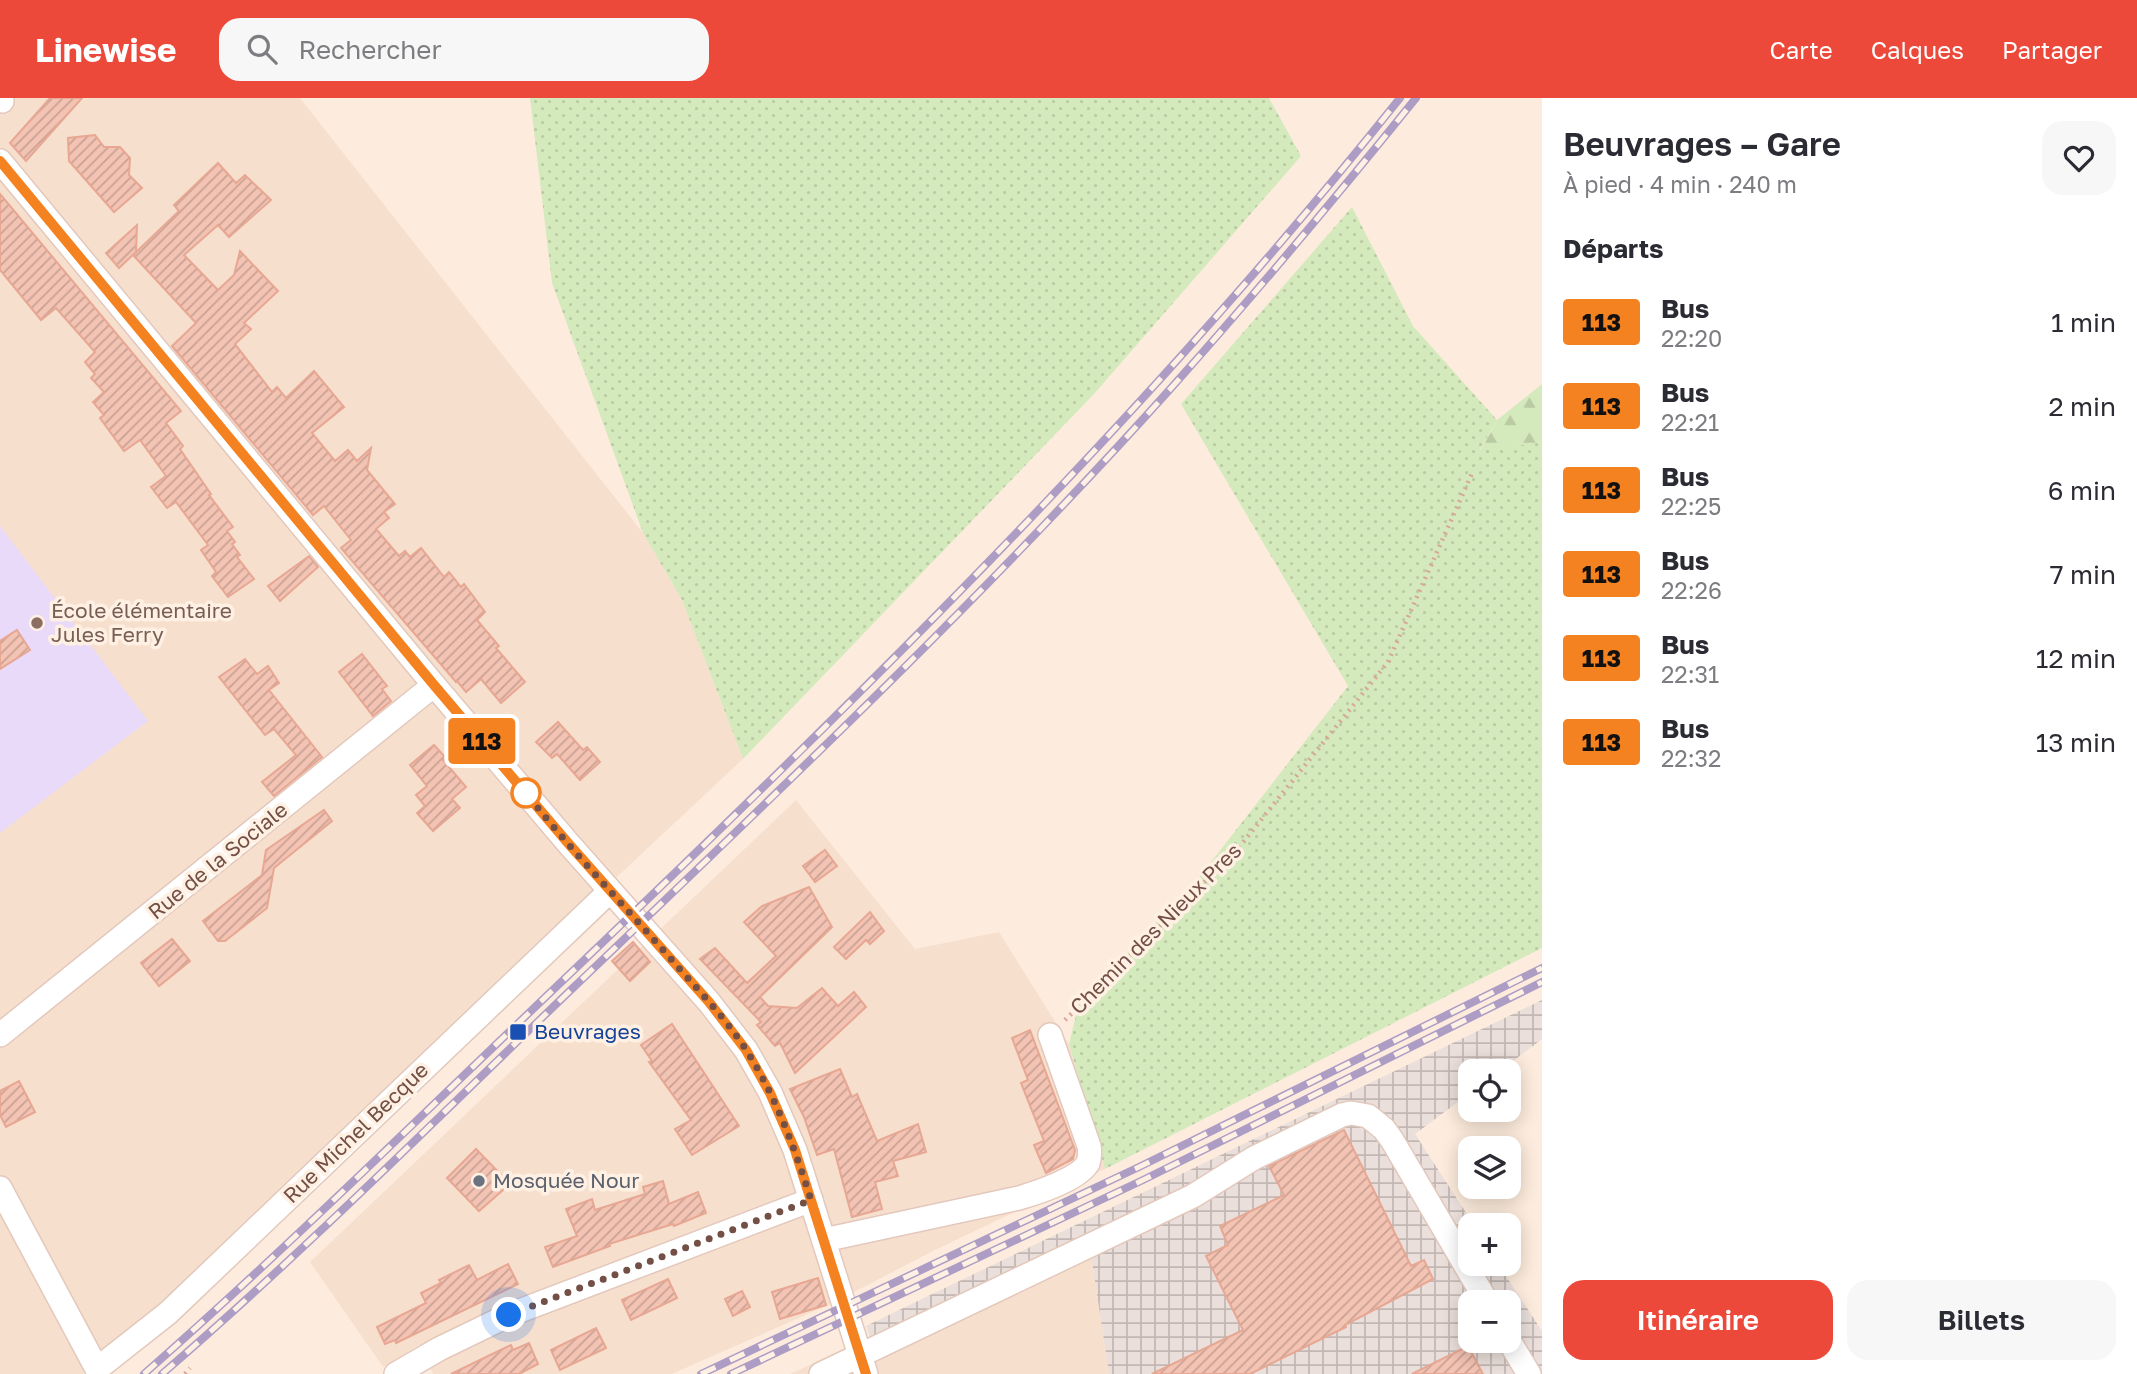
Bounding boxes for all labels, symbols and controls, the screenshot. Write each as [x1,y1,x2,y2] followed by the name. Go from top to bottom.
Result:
[219,18,709,81] search box
[35,30,177,69] text: Linewise
[243,30,281,68] icon: search
[299,34,442,65] text: Rechercher
[1769,35,1833,64] text: Carte
[1871,35,1964,64] text: Calques
[2002,35,2102,64] text: Partager
[2042,121,2116,195] button: heart
[1563,124,1841,163] text: Beuvrages – Gare
[1563,170,1797,198] text: À pied · 4 min · 240 m
[1563,233,1664,264] text: Départs
[1661,293,1709,324] text: Bus
[1582,307,1621,336] text: 113
[2051,307,2116,338] text: 1 min
[1661,324,1722,352] text: 22:20
[1661,377,1709,408] text: Bus
[1582,391,1621,420] text: 113
[2048,391,2116,422] text: 2 min
[1661,408,1719,436] text: 22:21
[1661,461,1709,492] text: Bus
[1582,475,1621,504] text: 113
[2048,475,2116,506] text: 6 min
[1661,492,1721,520] text: 22:25
[1661,545,1709,576] text: Bus
[1582,559,1621,588] text: 113
[2050,559,2116,590] text: 7 min
[1661,576,1722,604] text: 22:26
[51,597,232,647] place label: École élémentaire Jules Ferry
[29,615,45,631] marker: École élémentaire Jules Ferry
[1661,629,1709,660] text: Bus
[1582,643,1621,672] text: 113
[2036,643,2116,674] text: 12 min
[1661,660,1719,688] text: 22:31
[1661,713,1709,744] text: Bus
[442,718,522,764] line badge: 113
[462,726,502,755] text: 113
[1582,727,1621,756] text: 113
[2036,727,2116,758] text: 13 min
[1661,744,1721,772] text: 22:32
[511,778,541,808] unlabelled marker
[142,796,292,924] street label: Rue de la Sociale
[1064,837,1246,1019] street label: Chemin des Nieux Pres
[534,1018,641,1044] place label: Beuvrages
[508,1022,528,1042] marker: Beuvrages
[277,1056,433,1208] street label: Rue Michel Becque
[1458,1059,1521,1353] map controls
[1458,1059,1521,1122] button: locate
[1458,1136,1521,1199] button: layers
[493,1167,639,1193] place label: Mosquée Nour
[471,1173,487,1189] marker: Mosquée Nour
[1458,1213,1521,1276] button: +
[1563,1280,1833,1360] button: Itinéraire
[1847,1280,2116,1360] button: Billets
[1458,1290,1521,1353] button: −
[491,1297,526,1332] your location

